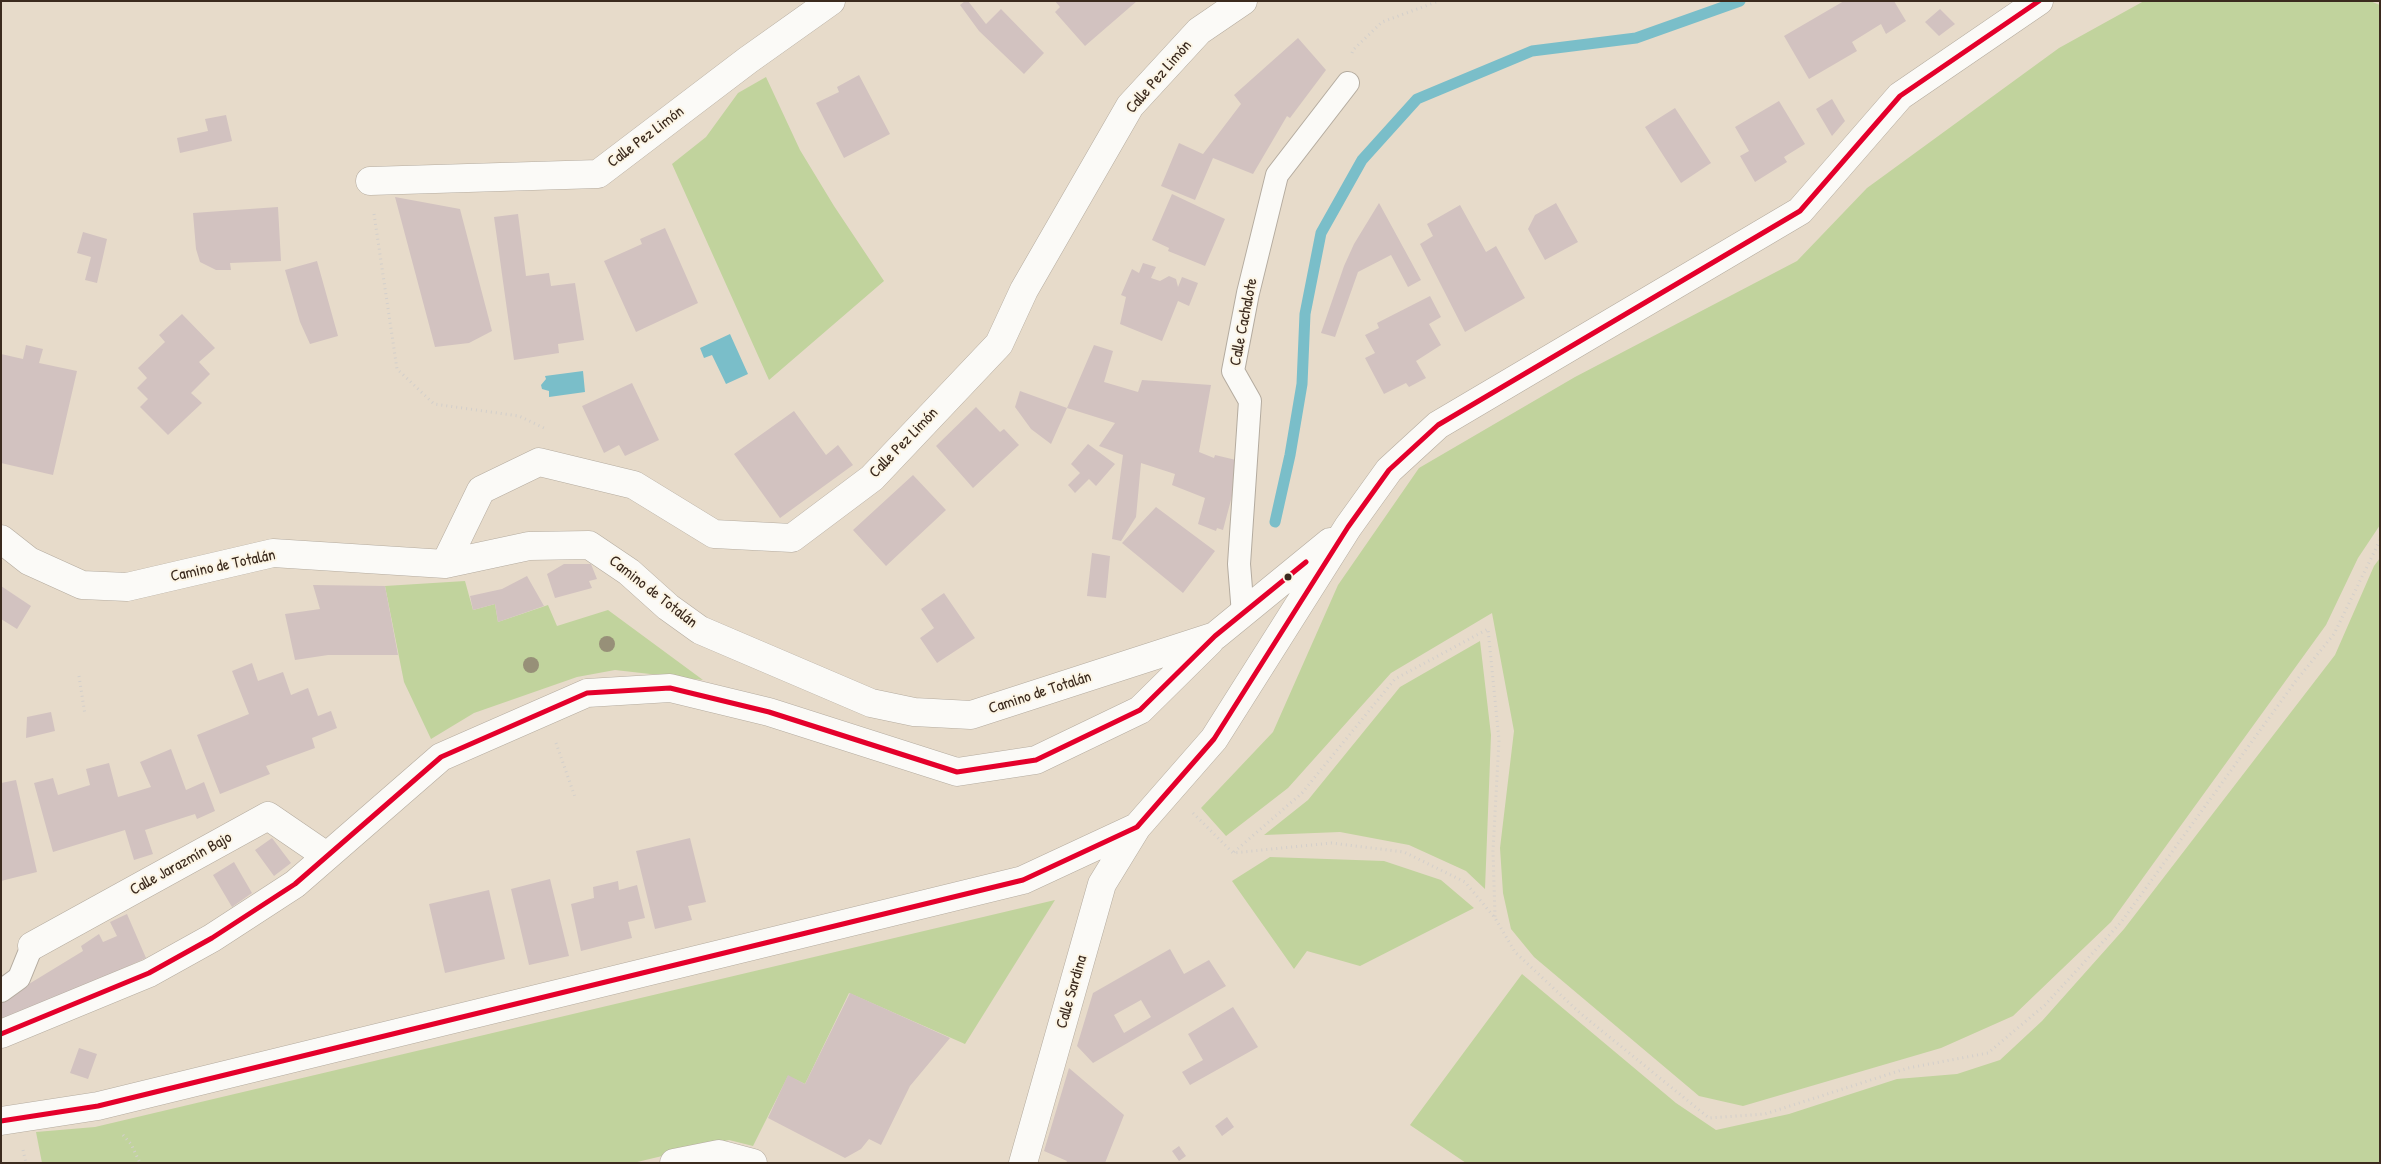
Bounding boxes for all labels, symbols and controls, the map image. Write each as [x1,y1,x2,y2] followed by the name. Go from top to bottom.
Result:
[1122,36,1196,118] street label: Calle Pez Limón
[604,102,688,172] street label: Calle Pez Limón
[1226,277,1262,367] street label: Calle Cachalote
[866,404,942,482] street label: Calle Pez Limón
[169,546,277,586] street label: Camino de Totalán
[605,552,701,632] street label: Camino de Totalán
[1283,572,1293,582] unlabelled marker
[986,667,1094,719] street label: Camino de Totalán
[127,828,235,900] street label: Calle Jarazmín Bajo
[1052,953,1092,1031] street label: Calle Sardina

